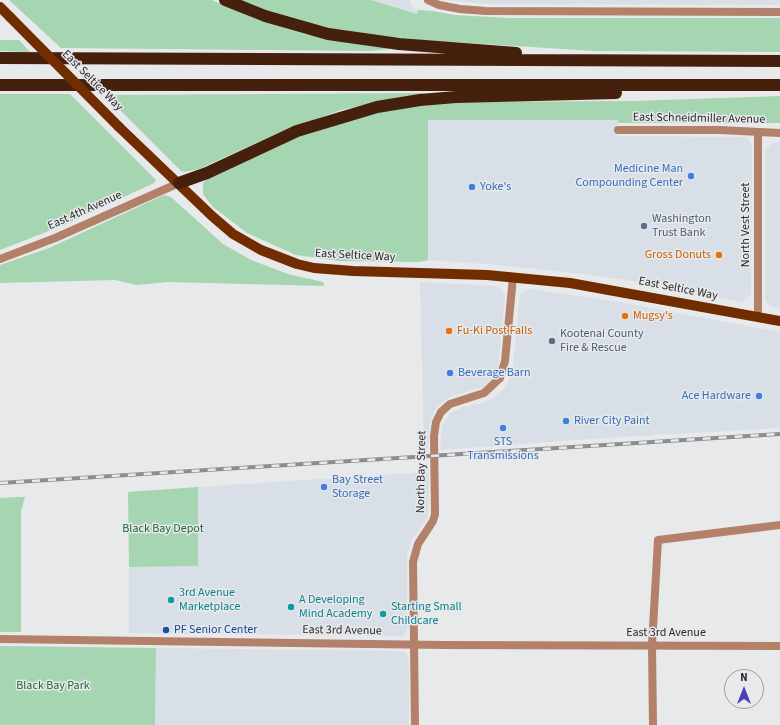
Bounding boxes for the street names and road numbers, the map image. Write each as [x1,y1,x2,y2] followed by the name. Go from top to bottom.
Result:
[58,47,126,115] street label: East Seltice Way
[633,111,765,127] street label: East Schneidmiller Avenue
[739,183,753,267] street label: North Vest Street
[46,188,124,234] street label: East 4th Avenue
[314,247,396,265] street label: East Seltice Way
[637,274,719,304] street label: East Seltice Way
[414,431,430,513] street label: North Bay Street
[302,623,382,639] street label: East 3rd Avenue
[626,626,706,640] street label: East 3rd Avenue

